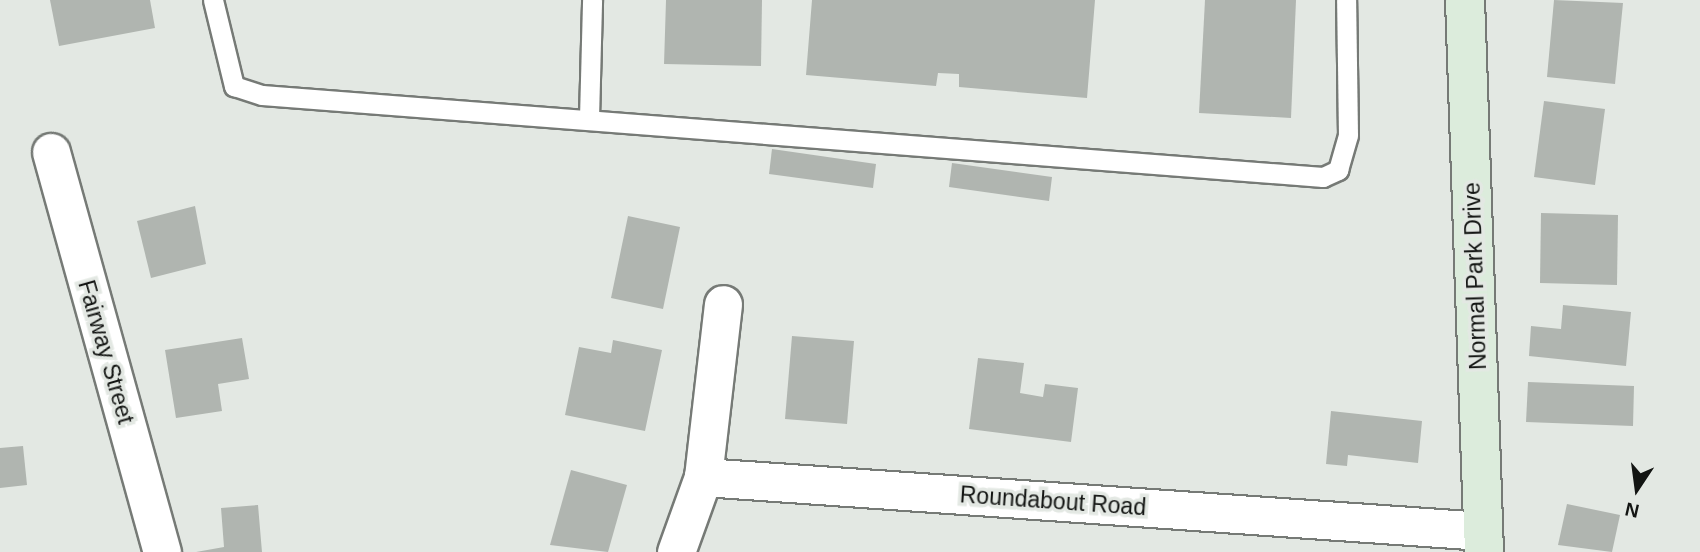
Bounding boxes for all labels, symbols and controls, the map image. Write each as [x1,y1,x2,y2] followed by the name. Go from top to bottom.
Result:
[1458,182,1492,370] street label: Normal Park Drive
[72,277,140,427] street label: Fairway Street
[1602,454,1672,524] north arrow
[959,481,1147,521] street label: Roundabout Road
[1623,498,1641,522] text: N

